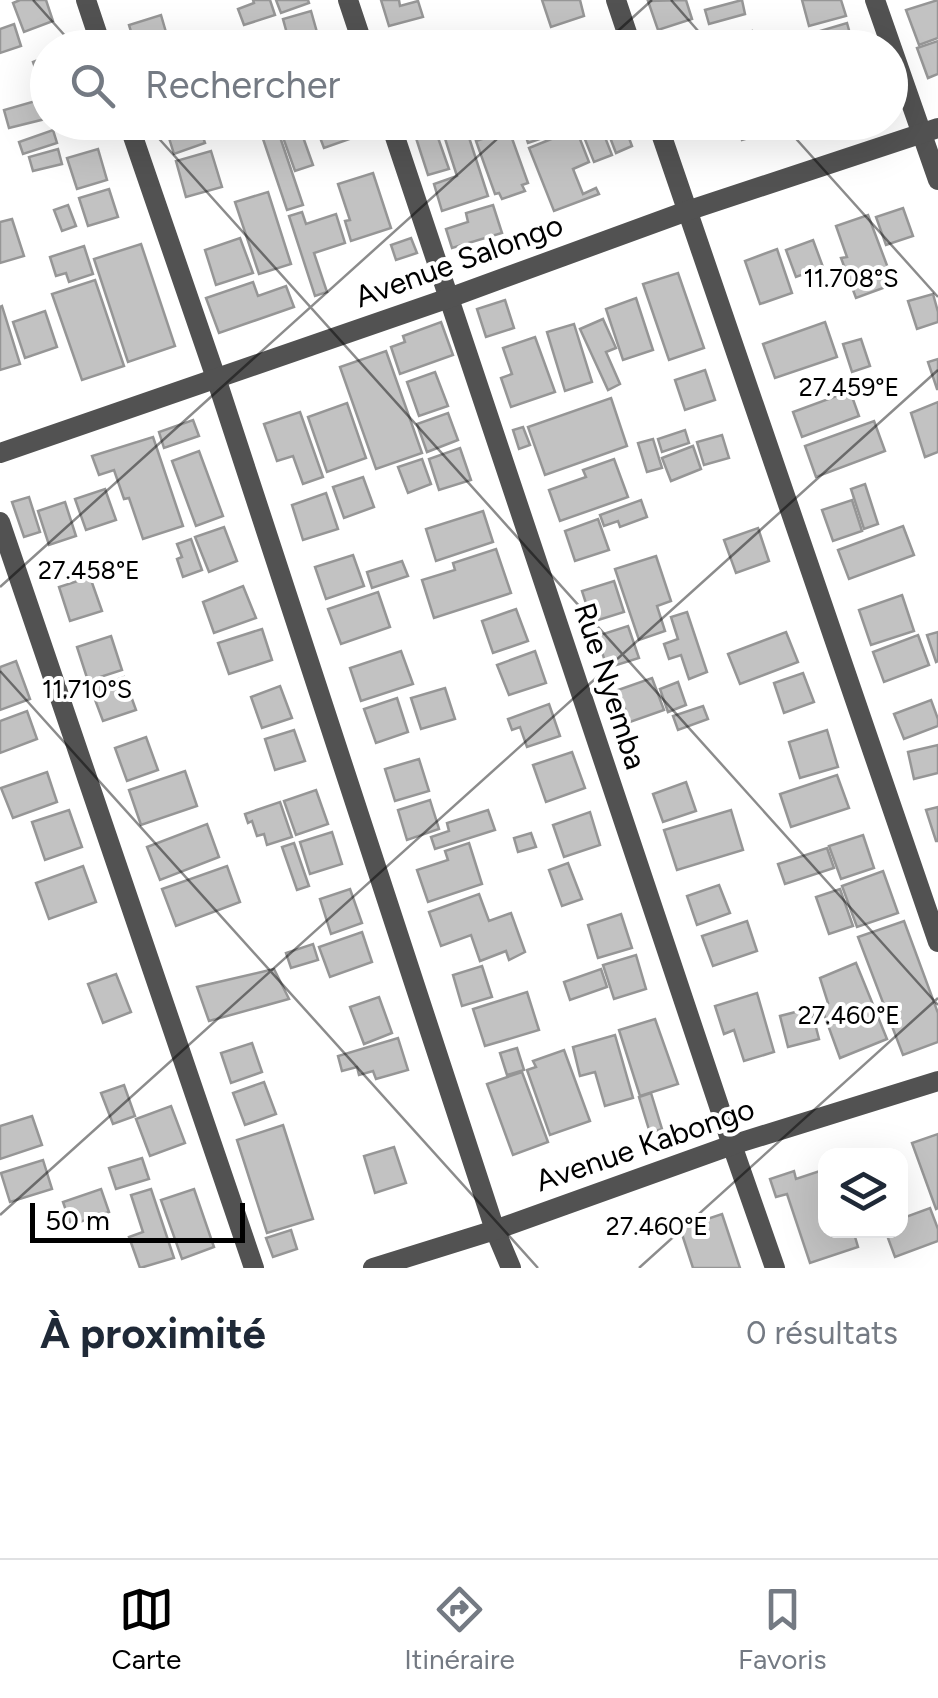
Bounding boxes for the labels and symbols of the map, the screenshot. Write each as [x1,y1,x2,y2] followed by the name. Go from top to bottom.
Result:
[350,206,568,315] street label: Avenue Salongo
[803,263,899,293] text: 11.708°S
[799,372,899,402] text: 27.459°E
[38,555,140,585] text: 27.458°E
[566,598,655,774] street label: Rue Nyemba
[42,674,132,704] text: 11.710°S
[798,1000,900,1030] text: 27.460°E
[531,1090,759,1199] street label: Avenue Kabongo
[30,1198,245,1242] scale bar
[606,1211,708,1241] text: 27.460°E

